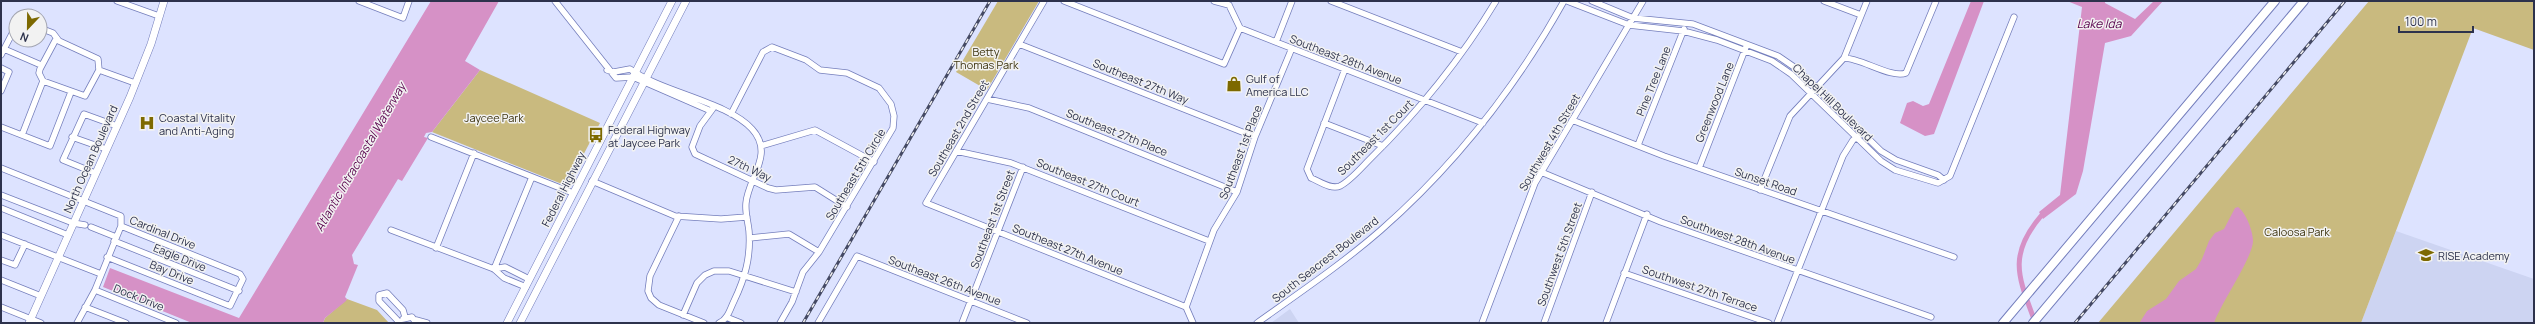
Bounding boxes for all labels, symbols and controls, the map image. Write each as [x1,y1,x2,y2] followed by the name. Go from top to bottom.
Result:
[8,8,48,48] north arrow
[2399,8,2473,34] scale bar
[2405,13,2437,30] text: 100 m
[2077,15,2123,32] water label: Lake Ida
[18,29,31,46] text: N
[1288,31,1405,88] street label: Southeast 28th Avenue
[1632,43,1674,118] street label: Pine Tree Lane
[954,44,1019,72] park label: Betty Thomas Park
[1091,55,1191,107] street label: Southeast 27th Way
[1691,59,1737,144] street label: Greenwood Lane
[1790,60,1876,144] street label: Chapel Hill Boulevard
[1246,71,1309,99] place label: Gulf of America LLC
[1225,75,1243,93] shop icon: Gulf of America LLC
[924,77,992,179] street label: Southeast 2nd Street
[310,78,410,234] water label: Atlantic Intracoastal Waterway
[1515,91,1583,193] street label: Southwest 4th Street
[1334,96,1416,178] street label: Southeast 1st Court
[1215,102,1265,201] street label: Southeast 1st Place
[59,103,121,215] street label: North Ocean Boulevard
[1064,105,1170,159] street label: Southeast 27th Place
[159,110,235,138] place label: Coastal Vitality and Anti-Aging
[464,110,524,125] park label: Jaycee Park
[138,114,156,132] hospital icon: Coastal Vitality and Anti-Aging
[608,122,690,150] place label: Federal Highway at Jaycee Park
[822,125,889,223] street label: Southeast 5th Circle
[587,126,605,144] bus stop icon: Federal Highway at Jaycee Park
[538,149,588,229] street label: Federal Highway
[726,151,774,185] street label: 27th Way
[1034,154,1142,210] street label: Southeast 27th Court
[1733,163,1799,199] street label: Sunset Road
[966,168,1018,270] street label: Southeast 1st Street
[1533,200,1585,308] street label: Southwest 5th Street
[1678,211,1798,267] street label: Southwest 28th Avenue
[128,212,199,252] street label: Cardinal Drive
[1269,213,1381,305] street label: South Seacrest Boulevard
[1010,220,1126,278] street label: Southeast 27th Avenue
[2264,224,2330,239] park label: Caloosa Park
[151,240,209,275] street label: Eagle Drive
[2417,246,2435,264] school or university icon: RISE Academy
[2438,248,2510,263] place label: RISE Academy
[887,252,1004,309] street label: Southeast 26th Avenue
[148,256,197,288] street label: Bay Drive
[1640,261,1760,315] street label: Southwest 27th Terrace
[111,280,167,314] street label: Dock Drive

